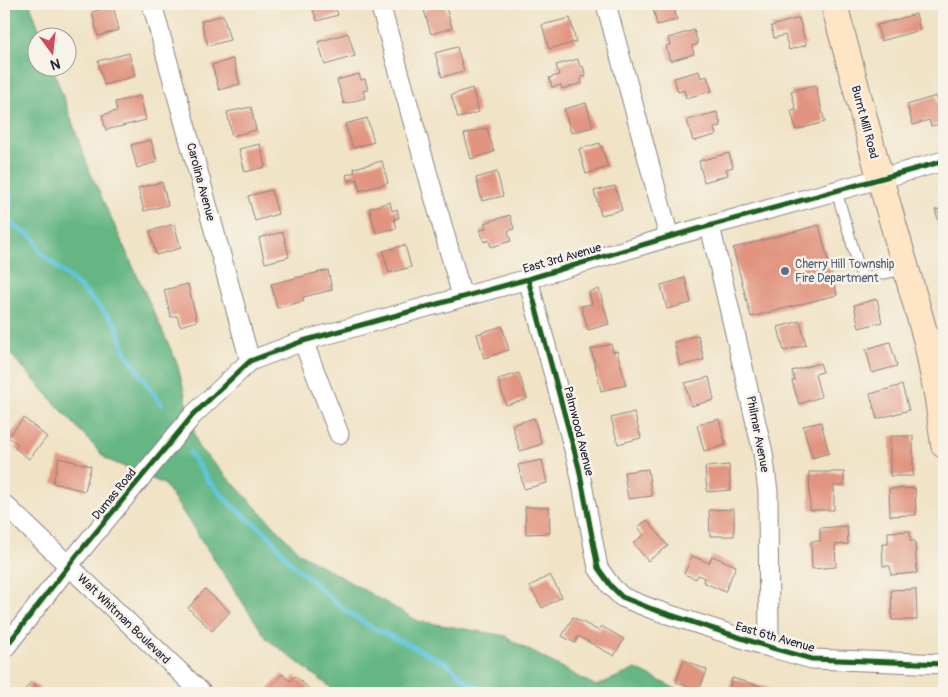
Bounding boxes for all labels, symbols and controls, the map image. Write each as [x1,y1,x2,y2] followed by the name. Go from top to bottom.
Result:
[28,28,78,78] north arrow
[48,55,62,74] text: N
[848,84,882,160] street label: Burnt Mill Road
[183,141,218,223] street label: Carolina Avenue
[521,240,603,277] street label: East 3rd Avenue
[795,257,895,286] place label: Cherry Hill Township Fire Department
[779,265,791,277] marker: Cherry Hill Township Fire Department
[560,385,597,477] street label: Palmwood Avenue
[743,395,772,474] street label: Philmar Avenue
[89,465,140,523] street label: Dumas Road
[74,571,173,668] street label: Walt Whitman Boulevard
[734,619,816,656] street label: East 6th Avenue

